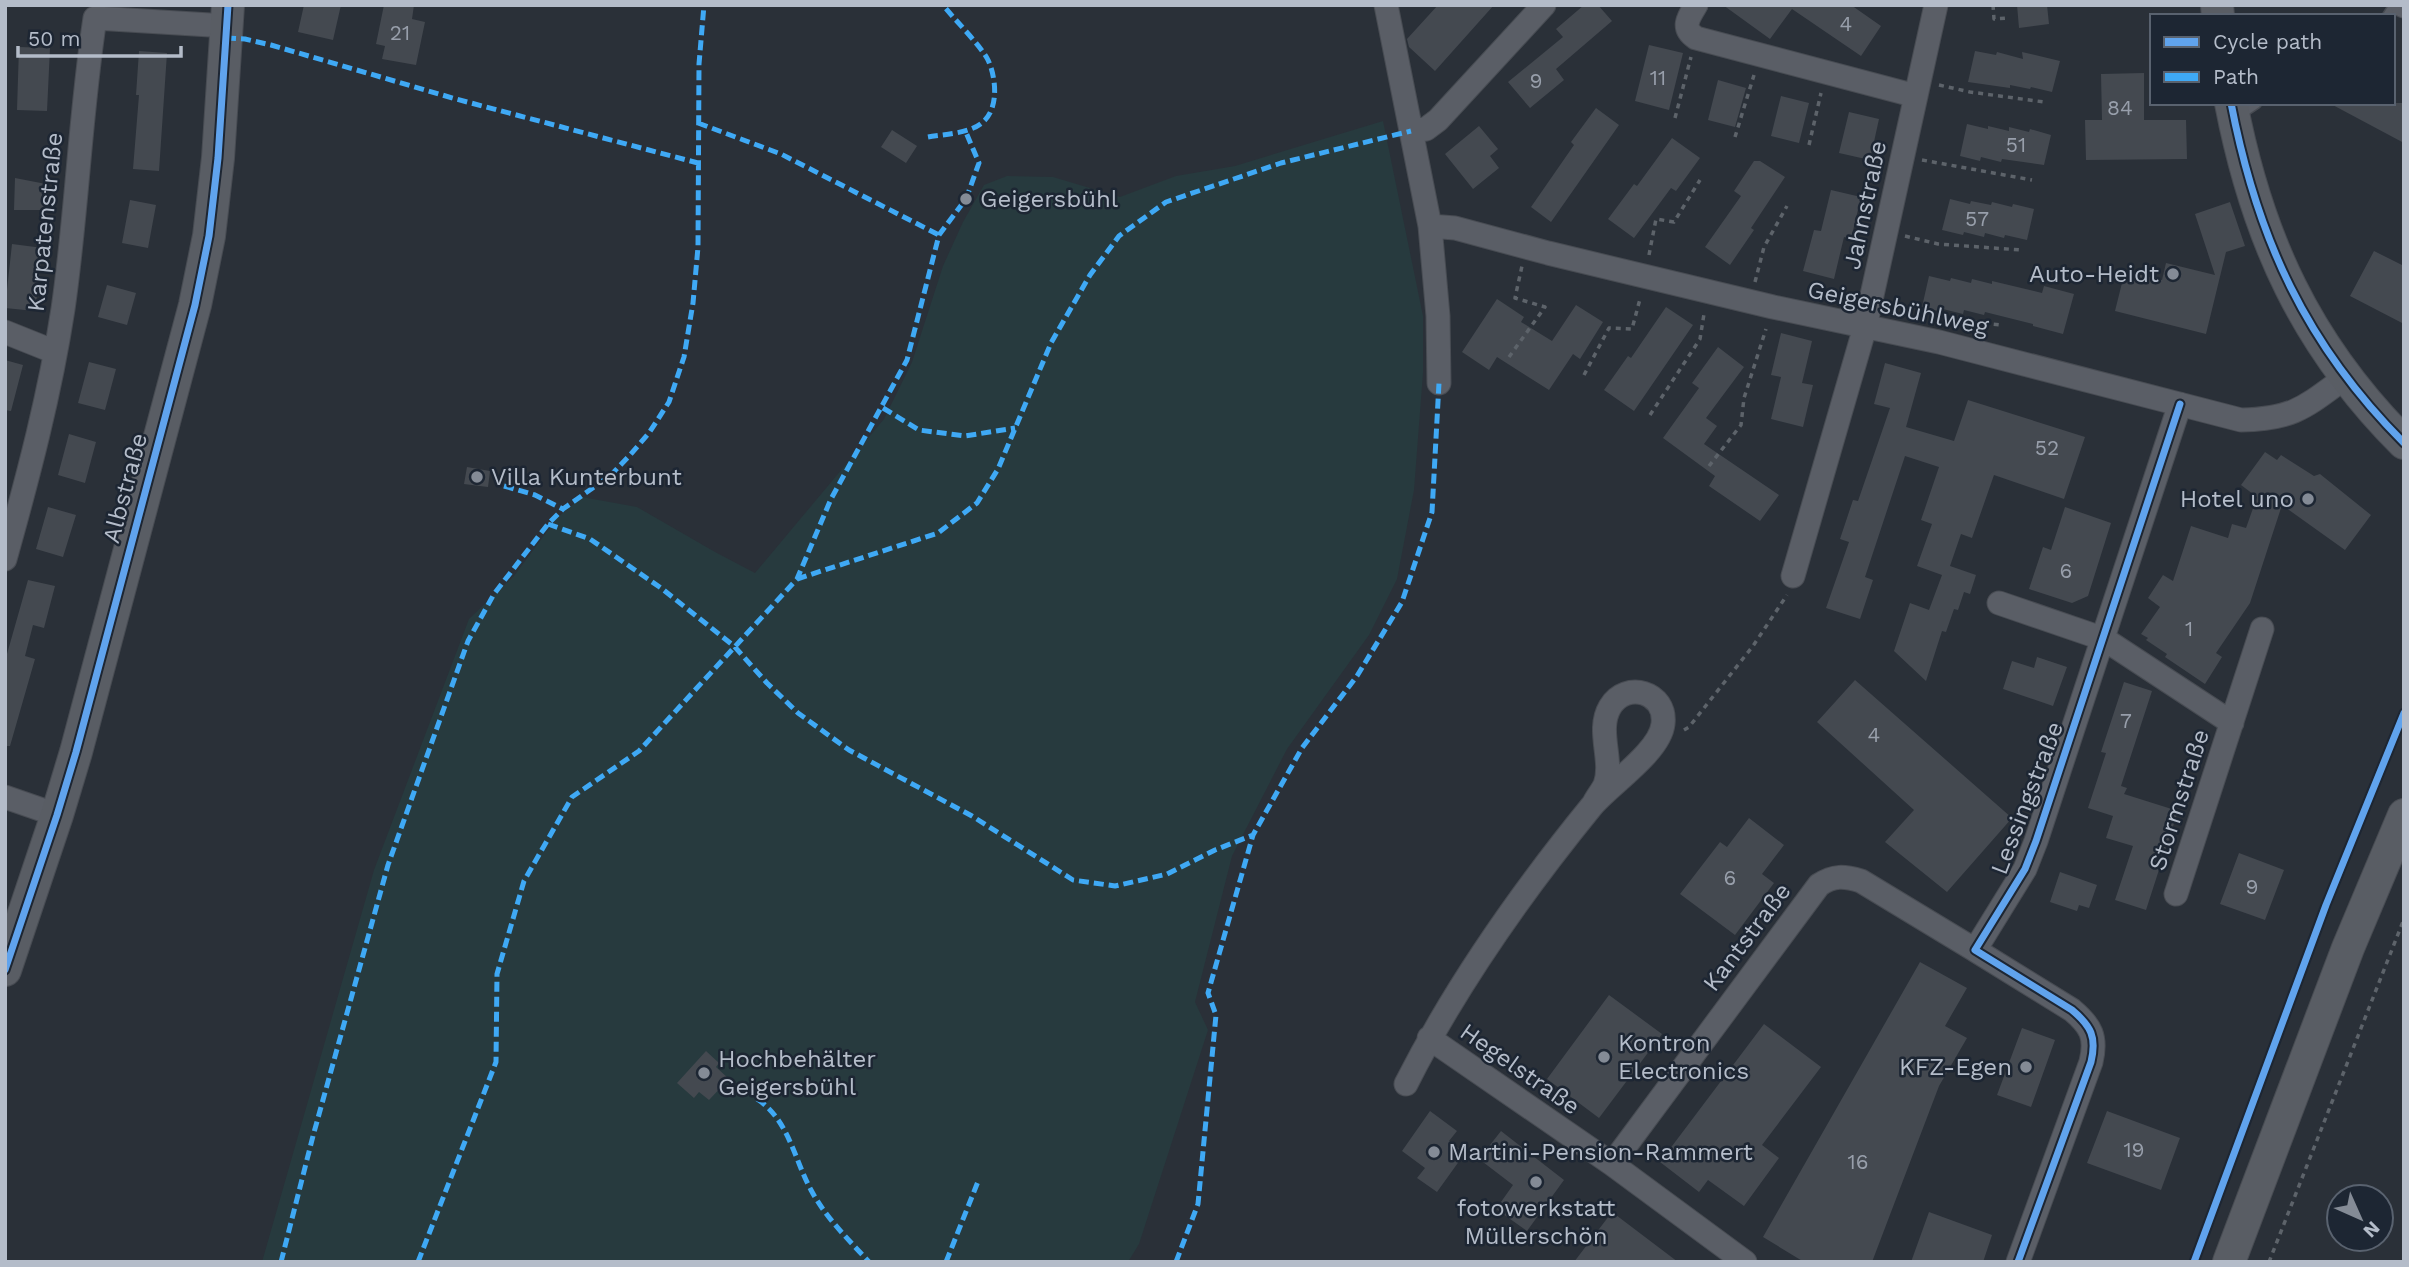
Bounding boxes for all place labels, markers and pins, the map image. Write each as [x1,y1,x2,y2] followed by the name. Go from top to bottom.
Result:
[980,185,1119,213] place label: Geigersbühl
[958,191,974,207] marker: Geigersbühl
[2029,260,2159,288] place label: Auto-Heidt
[2165,266,2181,282] marker: Auto-Heidt
[491,463,682,491] place label: Villa Kunterbunt
[469,469,485,485] marker: Villa Kunterbunt
[2180,485,2294,513] place label: Hotel uno
[2300,491,2316,507] marker: Hotel uno
[1618,1029,1749,1085] place label: Kontron Electronics
[718,1045,876,1101] place label: Hochbehälter Geigersbühl
[1596,1049,1612,1065] marker: Kontron Electronics
[1899,1053,2012,1081] place label: KFZ-Egen
[2018,1059,2034,1075] marker: KFZ-Egen
[696,1065,712,1081] marker: Hochbehälter Geigersbühl
[1448,1138,1753,1166] place label: Martini-Pension-Rammert
[1426,1144,1442,1160] marker: Martini-Pension-Rammert
[1528,1174,1544,1190] marker: fotowerkstatt Müllerschön
[1457,1194,1615,1250] place label: fotowerkstatt Müllerschön

